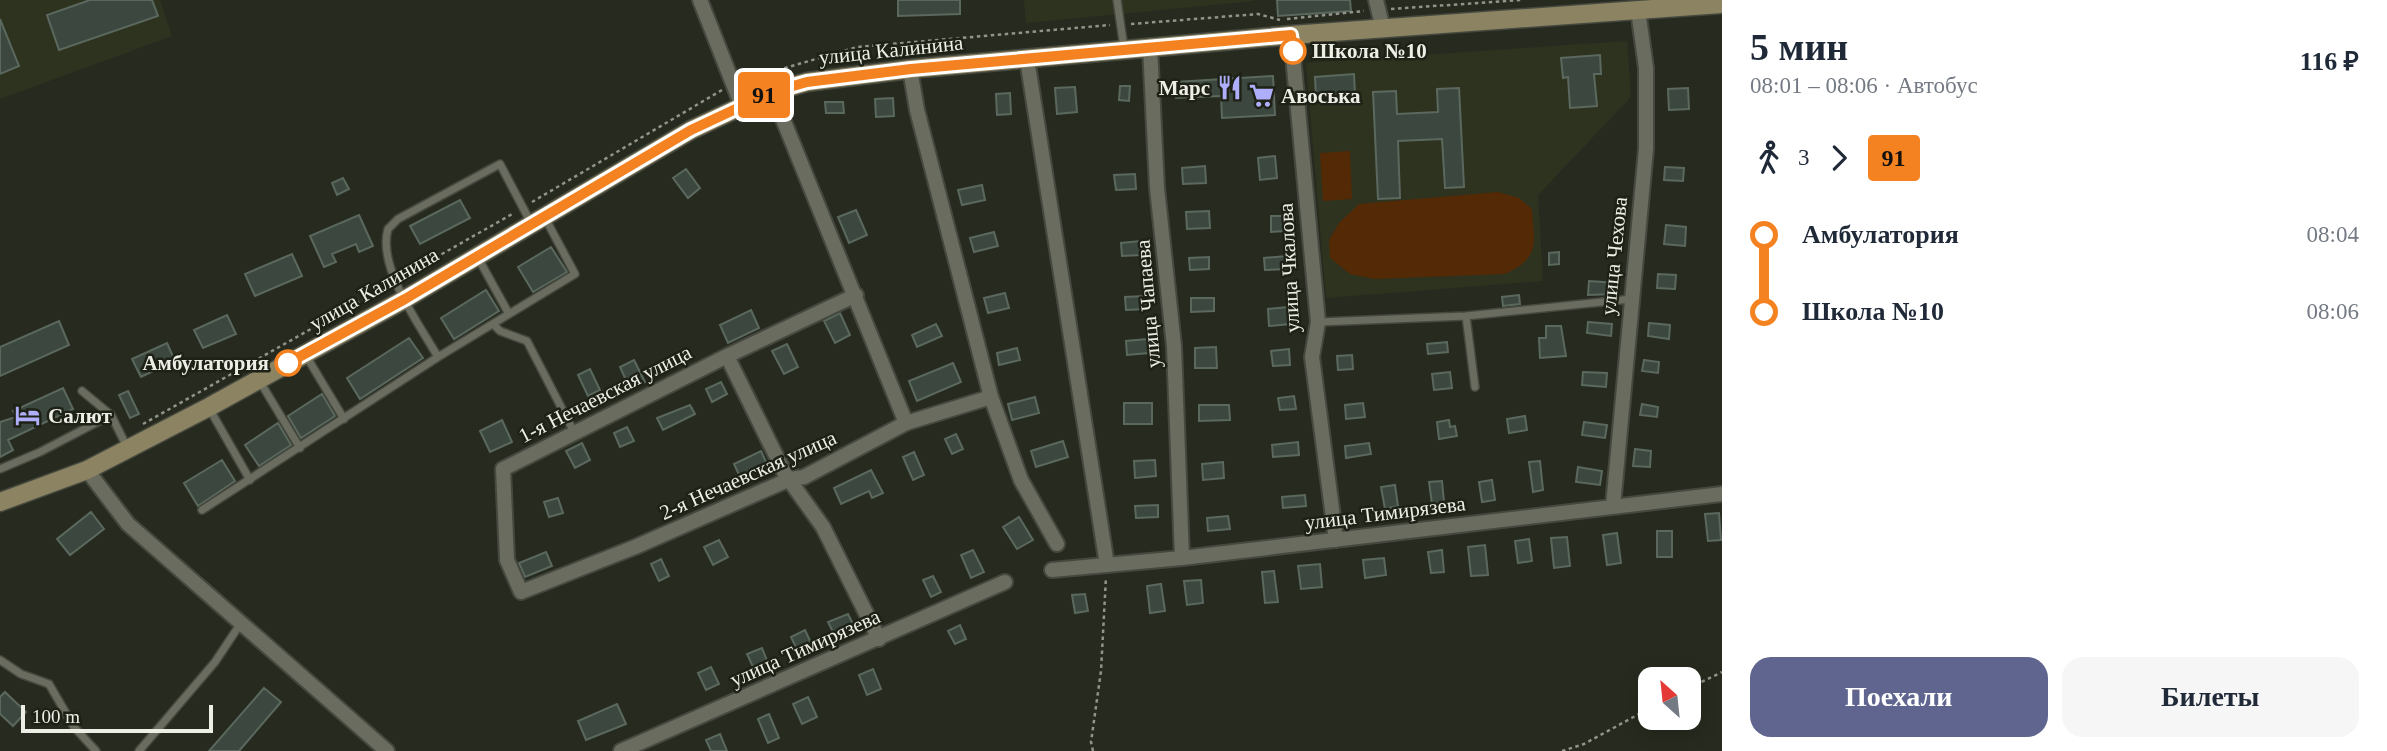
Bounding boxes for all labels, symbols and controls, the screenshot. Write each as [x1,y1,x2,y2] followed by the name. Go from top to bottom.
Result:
[1750,26,1848,68] text: 5 мин
[818,30,965,70] street label: улица Калинина
[1280,38,1306,64] marker: Школа №10
[1312,39,1427,63] place label: Школа №10
[2300,47,2359,76] text: 116 ₽
[732,72,796,118] line badge: 91
[1750,73,1978,98] text: 08:01 – 08:06 · Автобус
[1216,74,1244,102] restaurant icon: Марс
[1159,76,1210,100] place label: Марс
[752,82,776,108] text: 91
[1247,82,1275,110] supermarket icon: Авоська
[1281,84,1361,108] place label: Авоська
[1750,139,1788,177] icon: walk
[1820,139,1858,177] icon: forward
[1798,145,1810,170] text: 3
[1882,145,1906,171] text: 91
[1596,195,1632,316] street label: улица Чехова
[1274,202,1304,334] street label: улица Чкалова
[1802,220,1959,249] text: Амбулатория
[2307,222,2359,247] text: 08:04
[1130,238,1166,369] street label: улица Чапаева
[305,242,443,336] street label: улица Калинина
[1802,297,1944,326] text: Школа №10
[2307,299,2359,324] text: 08:06
[515,340,696,448] street label: 1-я Нечаевская улица
[275,350,301,376] marker: Амбулатория
[142,351,269,375] place label: Амбулатория
[14,402,42,430] hotel icon: Салют
[48,404,112,428] place label: Салют
[656,425,841,525] street label: 2-я Нечаевская улица
[1303,491,1467,535] street label: улица Тимирязева
[726,604,884,692] street label: улица Тимирязева
[1750,657,2048,737] button: Поехали
[2062,657,2359,737] button: Билеты
[1638,667,1701,730] north arrow
[1638,667,1701,730] map controls
[21,702,214,734] scale bar
[32,706,80,727] text: 100 m

